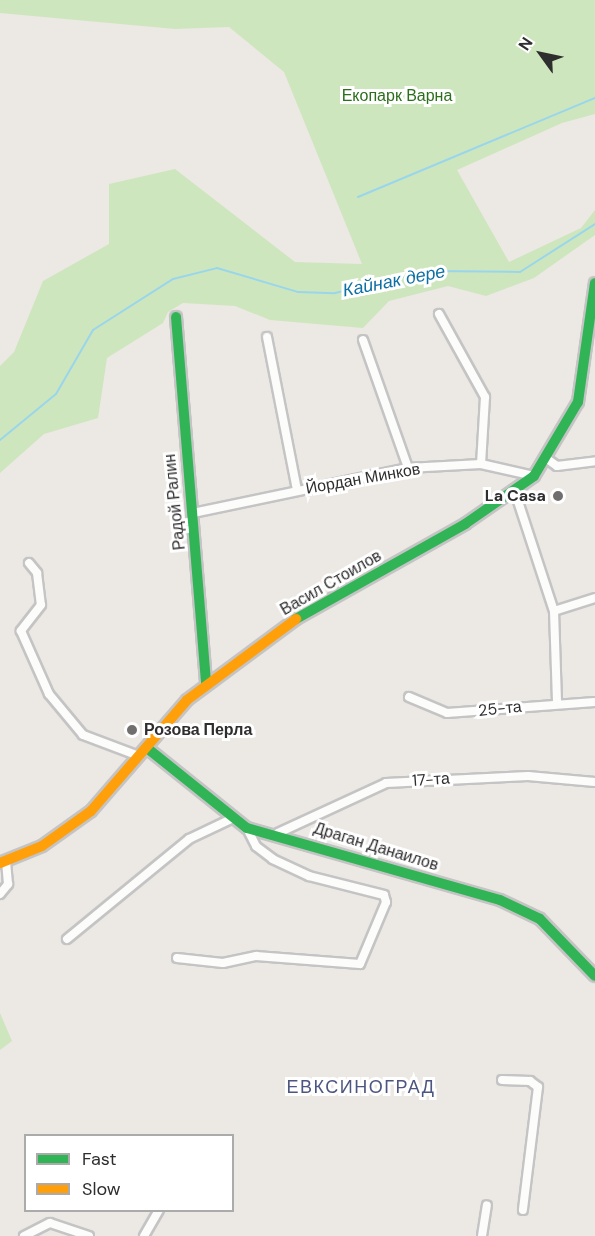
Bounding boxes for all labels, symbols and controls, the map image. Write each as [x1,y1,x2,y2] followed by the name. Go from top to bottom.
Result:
[511,24,571,84] north arrow
[513,33,537,55] text: N
[342,86,452,106] park label: Екопарк Варна
[341,260,447,302] water label: Кайнак дере
[160,453,190,551] street label: Радой Ралин
[304,459,422,499] street label: Йордан Минков
[485,486,546,506] place label: La Casa
[551,489,565,503] marker: La Casa
[277,546,385,620] street label: Васил Стоилов
[477,697,523,721] street label: 25-та
[144,720,252,740] place label: Розова Перла
[125,723,139,737] marker: Розова Перла
[412,769,450,791] street label: 17-та
[311,819,441,875] street label: Драган Данаилов
[286,1076,436,1098] district label: ЕВКСИНОГРАД
[24,1134,234,1212] legend
[82,1147,117,1171] text: Fast
[82,1177,121,1201] text: Slow

